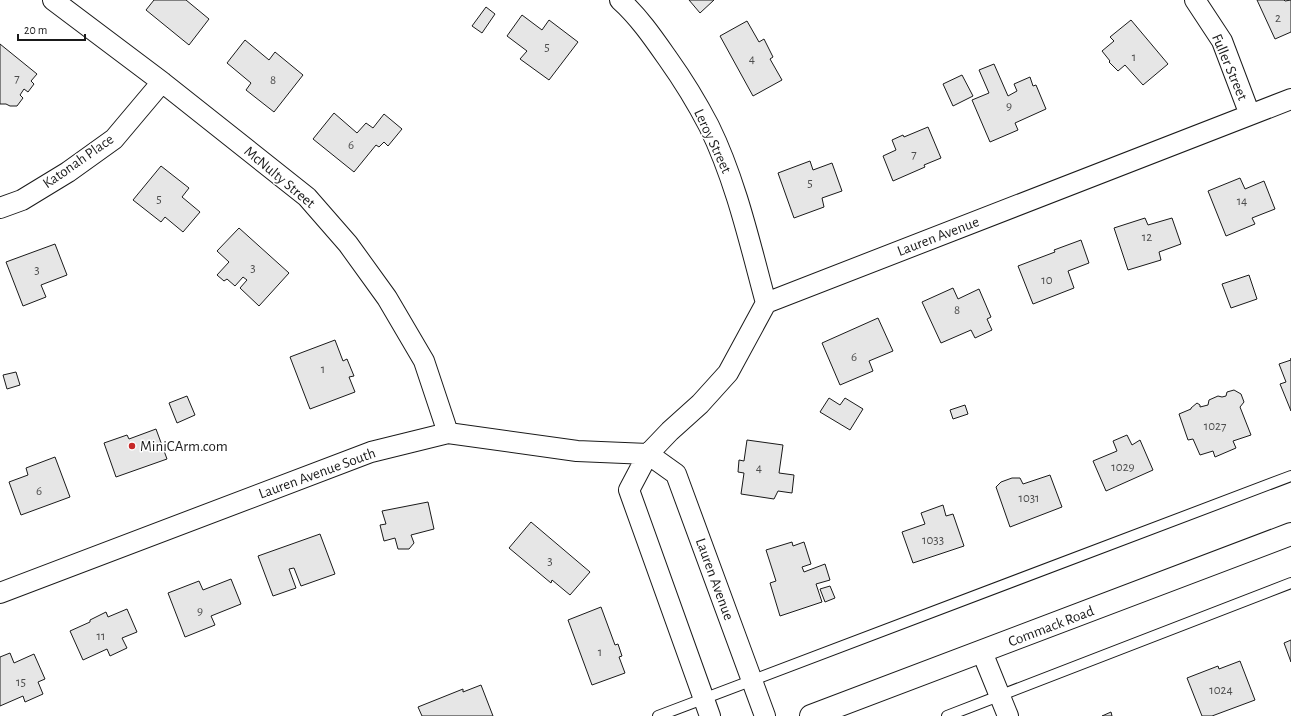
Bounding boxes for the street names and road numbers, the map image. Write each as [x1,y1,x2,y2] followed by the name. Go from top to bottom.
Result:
[1209,32,1250,103] street label: Fuller Street
[691,107,734,176] street label: Leroy Street
[40,131,117,191] street label: Katonah Place
[241,144,318,211] street label: McNulty Street
[895,214,981,259] street label: Lauren Avenue
[257,445,378,502] street label: Lauren Avenue South
[693,536,736,622] street label: Lauren Avenue
[1006,603,1096,650] street label: Commack Road

